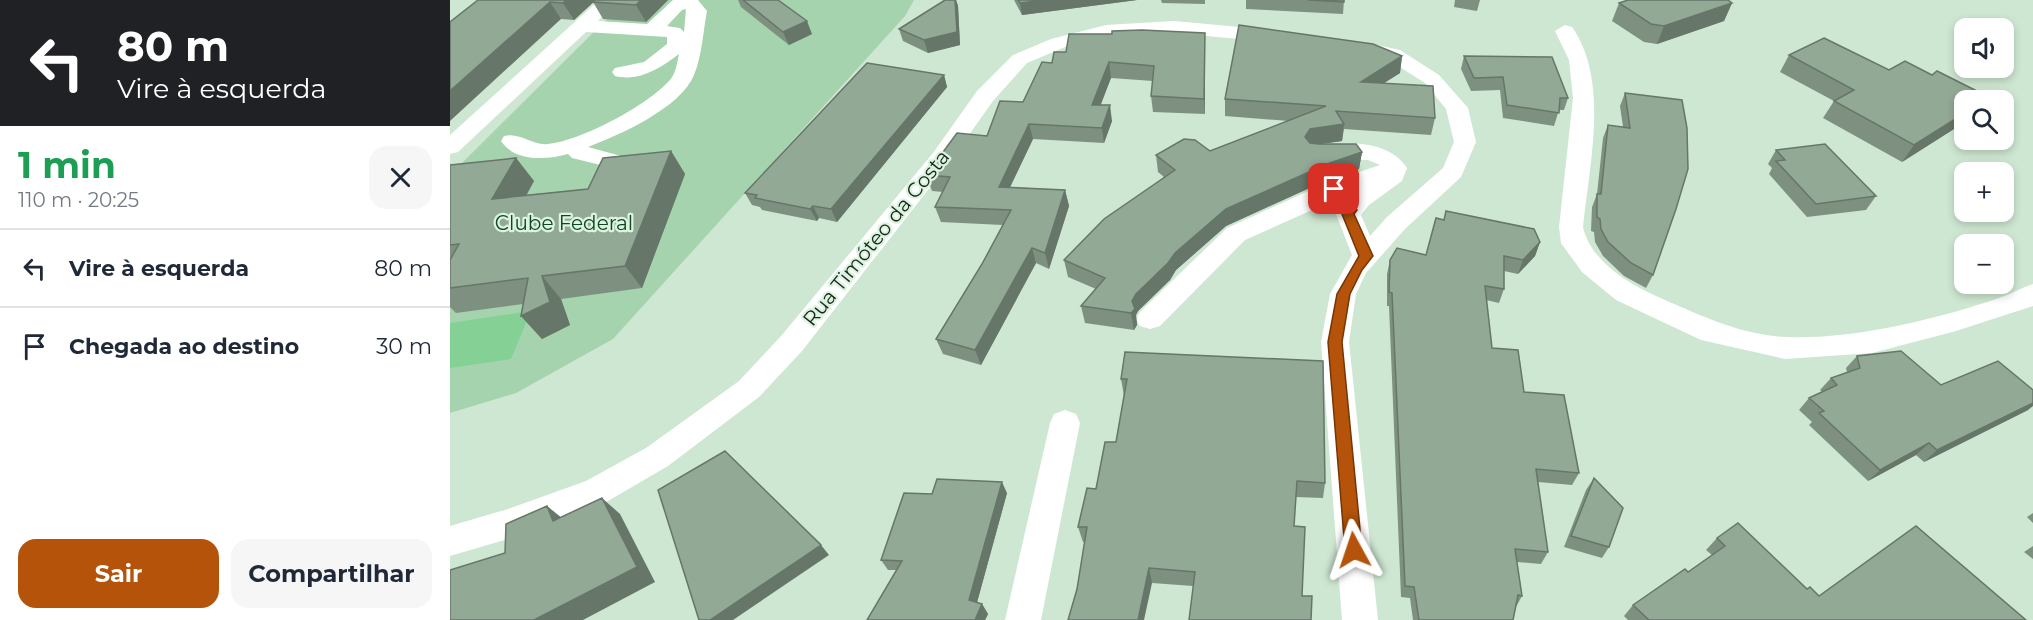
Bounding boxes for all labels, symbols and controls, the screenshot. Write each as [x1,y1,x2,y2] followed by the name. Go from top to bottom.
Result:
[1954,18,2014,294] map controls
[1954,18,2014,78] button: sound
[117,20,229,72] text: 80 m
[18,24,96,102] icon: left
[117,72,326,105] text: Vire à esquerda
[1954,90,2014,150] button: search
[18,143,116,187] text: 1 min
[798,145,954,331] street label: Rua Timóteo da Costa
[369,146,432,209] button: close
[1954,162,2014,222] button: +
[1308,163,1359,214] pin
[1317,172,1350,205] icon: arrive
[18,188,139,212] text: 110 m · 20:25
[495,211,633,235] park label: Clube Federal
[1954,234,2014,294] button: −
[18,252,51,285] icon: left
[69,255,249,282] text: Vire à esquerda
[374,255,432,282] text: 80 m
[18,330,51,363] icon: arrive
[69,333,299,360] text: Chegada ao destino
[376,333,432,360] text: 30 m
[1322,518,1386,582] position arrow
[18,539,219,608] button: Sair
[231,539,432,608] button: Compartilhar

